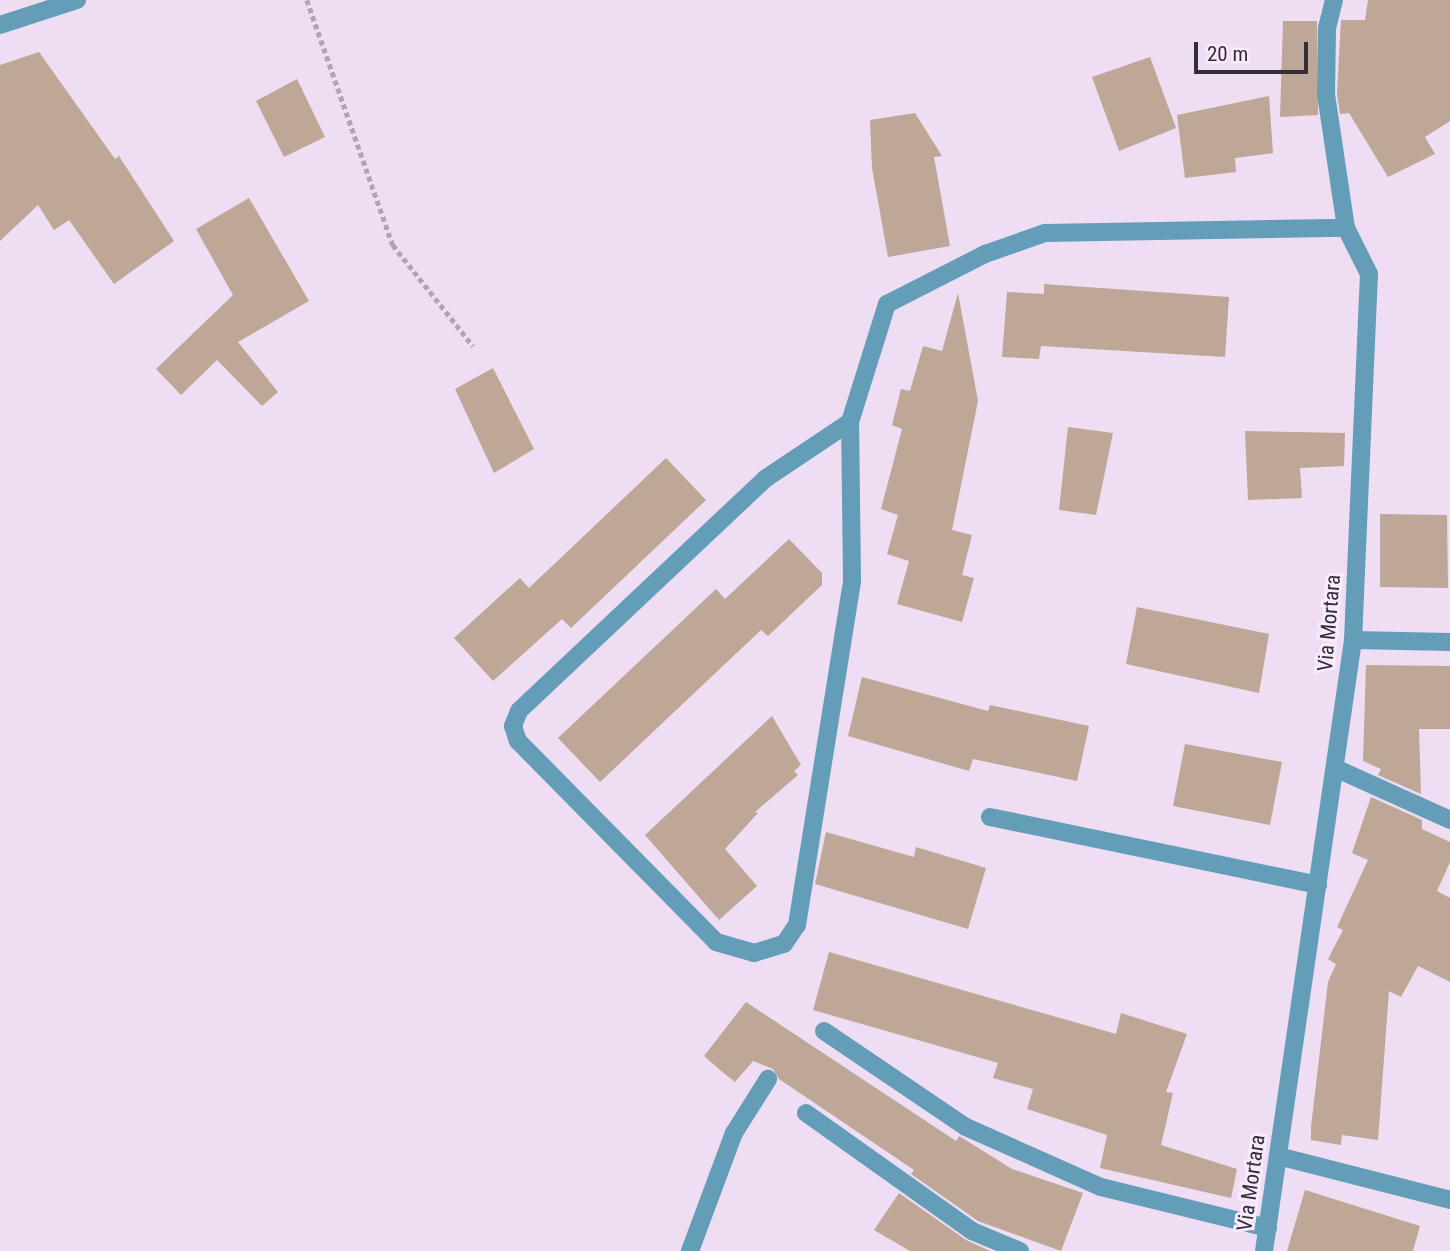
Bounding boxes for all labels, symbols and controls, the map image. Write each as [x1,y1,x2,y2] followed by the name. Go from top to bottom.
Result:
[1198,28,1312,72] scale bar
[1207,42,1248,66] text: 20 m
[1312,574,1346,672] street label: Via Mortara
[1232,1133,1270,1233] street label: Via Mortara

